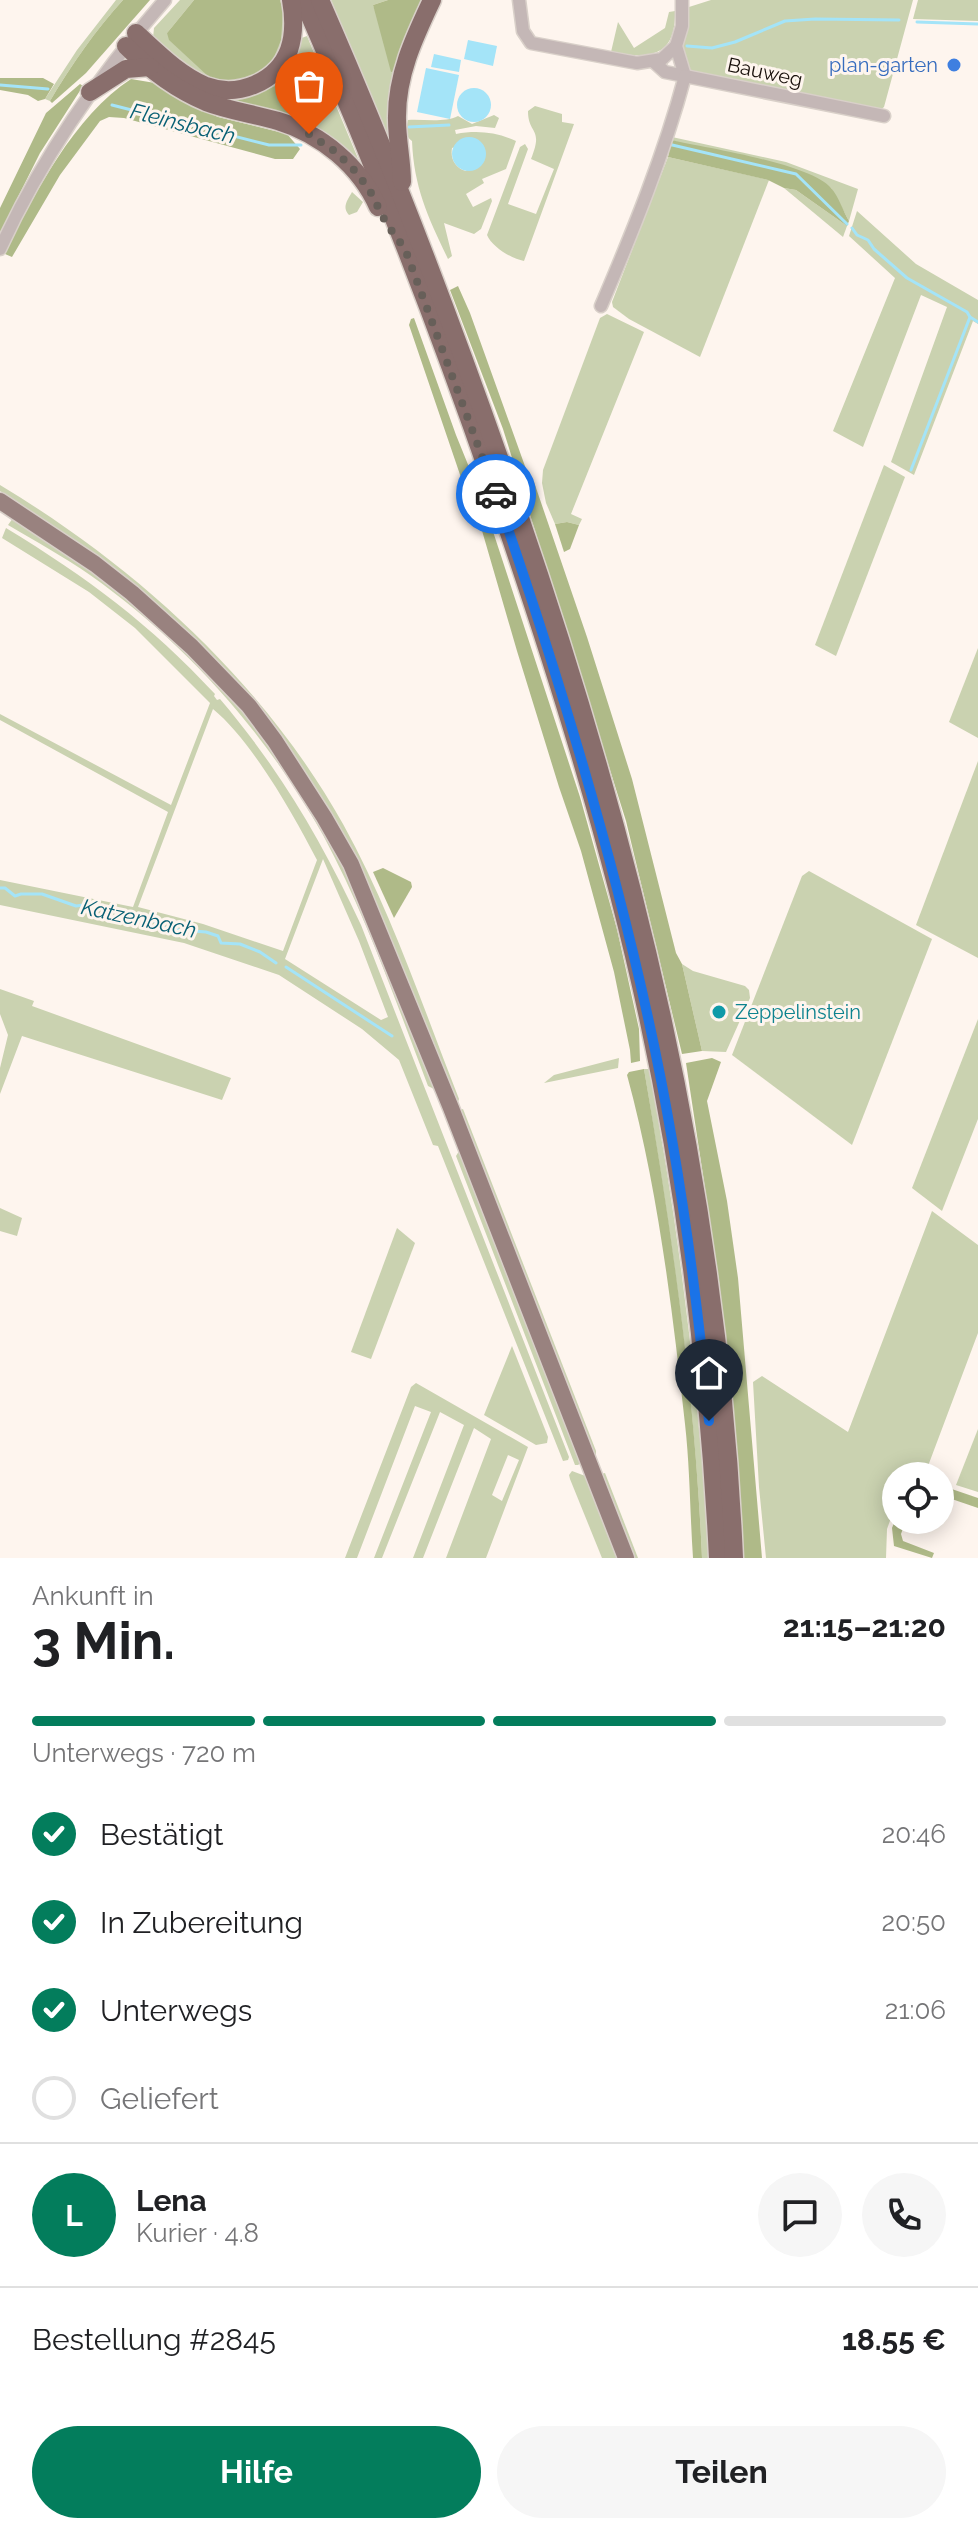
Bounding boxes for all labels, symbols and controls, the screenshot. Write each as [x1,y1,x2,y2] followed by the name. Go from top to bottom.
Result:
[275,52,343,134] pin
[725,52,805,92] street label: Bauweg
[829,53,938,77] place label: plan-garten
[945,56,963,74] marker: plan-garten
[287,64,331,108] icon: bag
[128,97,238,149] water label: Fleinsbach
[456,454,536,534] courier
[474,472,518,516] icon: car
[79,893,199,943] water label: Katzenbach
[735,1000,861,1024] place label: Zeppelinstein
[710,1003,728,1021] marker: Zeppelinstein
[675,1339,743,1421] pin
[687,1351,731,1395] icon: home
[882,1462,954,1534] map controls
[882,1462,954,1534] button: locate
[32,1581,154,1611] text: Ankunft in
[783,1609,946,1644] text: 21:15–21:20
[32,1610,175,1671] text: 3 Min.
[32,1738,256,1768] text: Unterwegs · 720 m
[32,1812,76,1856] icon: check
[100,1817,224,1852] text: Bestätigt
[882,1819,946,1849] text: 20:46
[32,1900,76,1944] icon: check
[100,1905,303,1940] text: In Zubereitung
[882,1907,946,1937] text: 20:50
[32,1988,76,2032] icon: check
[100,1993,252,2028] text: Unterwegs
[885,1995,946,2025] text: 21:06
[100,2081,219,2116] text: Geliefert
[758,2173,842,2257] button: chat
[862,2173,946,2257] button: phone
[136,2183,207,2218] text: Lena
[65,2198,83,2233] text: L
[136,2218,259,2248] text: Kurier · 4.8
[32,2322,276,2357] text: Bestellung #2845
[842,2322,946,2357] text: 18.55 €
[32,2426,481,2518] button: Hilfe
[497,2426,946,2518] button: Teilen

